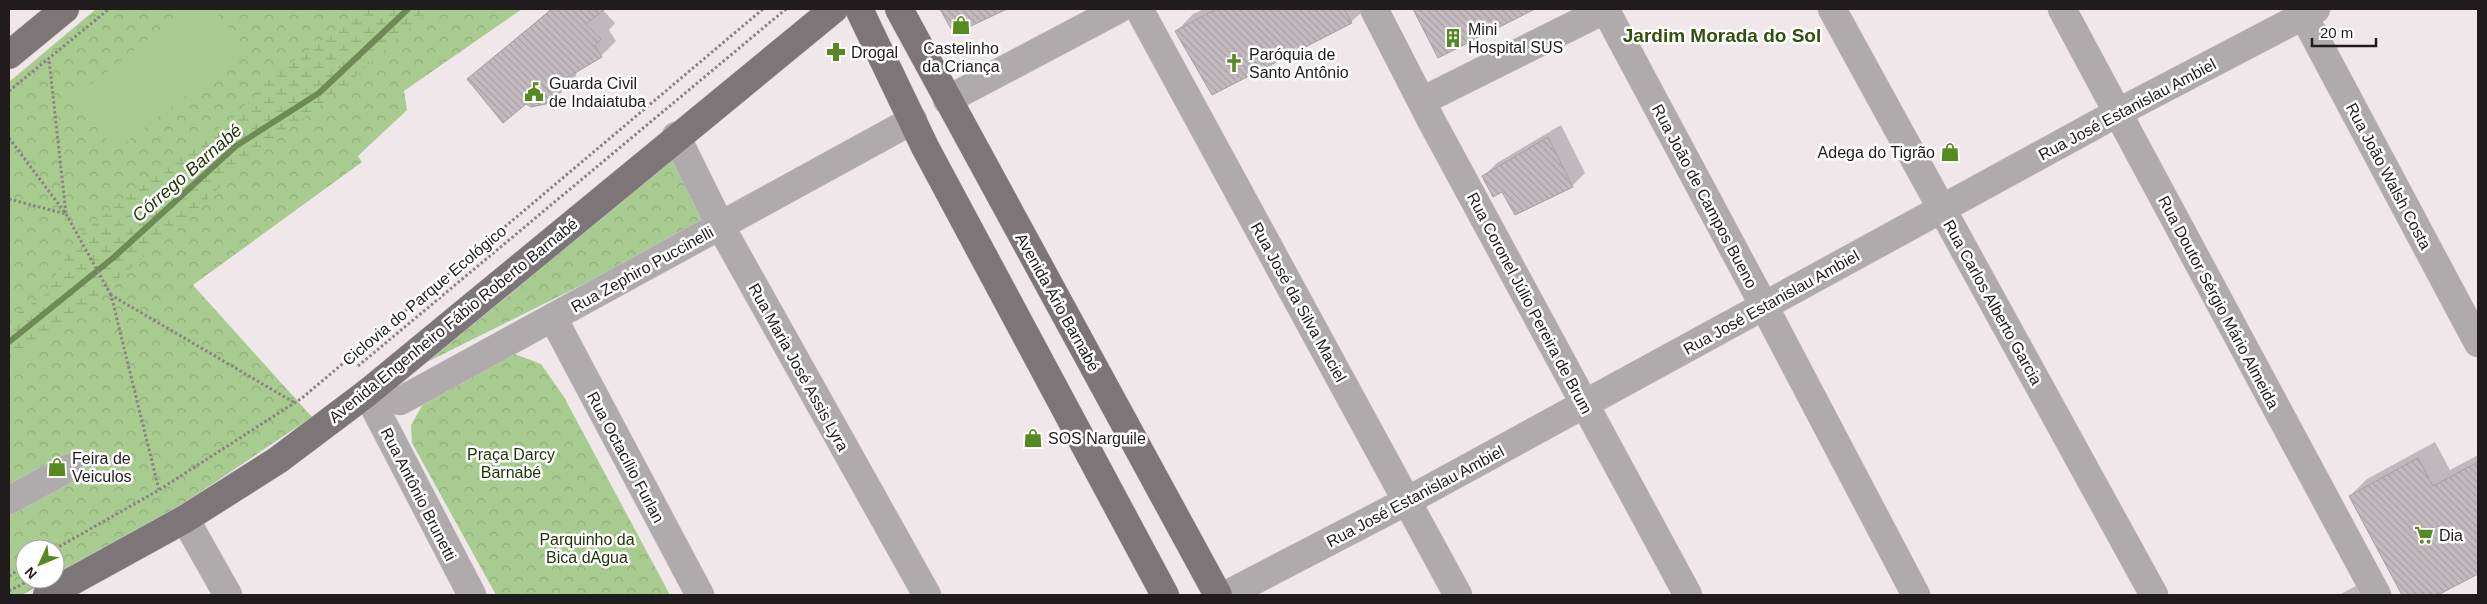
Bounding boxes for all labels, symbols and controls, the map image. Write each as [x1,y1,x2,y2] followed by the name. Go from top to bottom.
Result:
[950,14,972,36] shop icon: Castelinho da Criança
[2312,15,2376,47] scale bar
[1468,21,1563,56] place label: Mini Hospital SUS
[2320,24,2353,41] text: 20 m
[1623,25,1821,46] district label: Jardim Morada do Sol
[1442,27,1464,49] building icon: Mini Hospital SUS
[922,40,1000,75] place label: Castelinho da Criança
[825,41,847,63] pharmacy icon: Drogal
[851,44,898,61] place label: Drogal
[1249,46,1349,81] place label: Paróquia de Santo Antônio
[1223,52,1245,74] church icon: Paróquia de Santo Antônio
[2036,55,2219,164] street label: Rua José Estanislau Ambiel
[549,75,646,110] place label: Guarda Civil de Indaiatuba
[523,81,545,103] public building icon: Guarda Civil de Indaiatuba
[2343,100,2434,252] street label: Rua João Walsh Costa
[1649,102,1760,291] street label: Rua João de Campos Bueno
[128,120,246,226] water label: Córrego Barnabé
[1939,141,1961,163] shop icon: Adega do Tigrão
[1818,144,1935,161] place label: Adega do Tigrão
[1464,190,1595,417] street label: Rua Coronel Júlio Pereira de Brum
[2155,193,2282,412] street label: Rua Doutor Sérgio Mário Almeida
[326,215,581,426] street label: Avenida Engenheiro Fábio Roberto Barnabé
[1940,217,2045,388] street label: Rua Carlos Alberto Garcia
[1248,220,1350,385] street label: Rua José da Silva Maciel
[339,222,510,369] street label: Ciclovia do Parque Ecológico
[568,223,716,316] street label: Rua Zephiro Puccinelli
[1012,230,1104,374] street label: Avenida Ário Barnabé
[1680,247,1862,358] street label: Rua José Estanislau Ambiel
[745,281,852,454] street label: Rua Maria José Assis Lyra
[584,389,667,526] street label: Rua Octacílio Furlan
[378,425,459,563] street label: Rua Antônio Brunetti
[1022,427,1044,449] shop icon: SOS Narguile
[1048,430,1146,447] place label: SOS Narguile
[1324,442,1507,551] street label: Rua José Estanislau Ambiel
[467,446,555,481] park label: Praça Darcy Barnabé
[72,450,132,485] place label: Feira de Veiculos
[46,456,68,478] shop icon: Feira de Veiculos
[2413,524,2435,546] supermarket icon: Dia
[2439,527,2463,544] place label: Dia
[539,531,635,566] park label: Parquinho da Bica dAgua
[15,539,65,589] north arrow
[21,564,40,582] text: N

